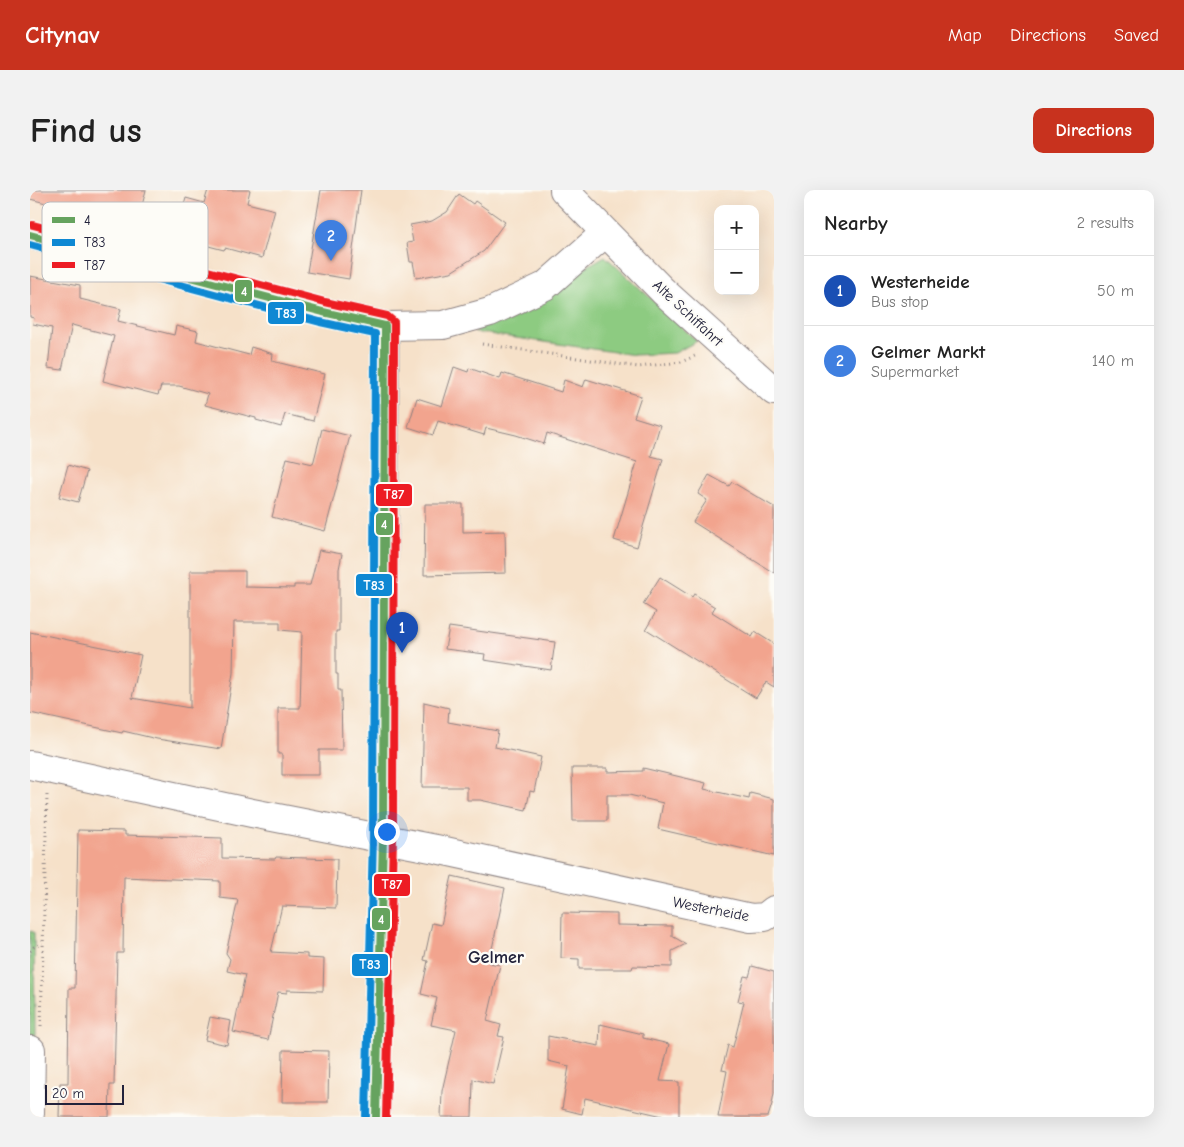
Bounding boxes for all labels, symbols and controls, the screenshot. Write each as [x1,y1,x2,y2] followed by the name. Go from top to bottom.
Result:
[25,21,100,49] text: Citynav
[948,25,982,46] text: Map
[1010,25,1086,46] text: Directions
[1114,25,1159,46] text: Saved
[1033,108,1154,153] button: Directions
[30,110,142,151] text: Find us
[42,202,208,282] legend
[714,205,759,295] map controls
[714,205,759,250] button: +
[824,211,888,235] text: Nearby
[84,212,91,229] text: 4
[1077,214,1134,232] text: 2 results
[315,220,347,261] pin: 2
[84,234,106,251] text: T83
[714,250,759,295] button: −
[84,257,106,274] text: T87
[871,271,970,293] text: Westerheide
[649,276,727,351] street label: Alte Schiffahrt
[234,279,253,303] line badge: 4
[837,282,843,300] text: 1
[1097,282,1134,300] text: 50 m
[241,283,248,300] text: 4
[871,293,929,311] text: Bus stop
[267,301,305,325] line badge: T83
[275,305,297,322] text: T83
[871,341,985,363] text: Gelmer Markt
[836,352,844,370] text: 2
[1092,352,1134,370] text: 140 m
[871,363,959,381] text: Supermarket
[375,483,413,507] line badge: T87
[384,486,405,503] text: T87
[375,512,394,536] line badge: 4
[381,516,388,533] text: 4
[355,573,393,597] line badge: T83
[363,577,385,594] text: T83
[386,612,418,653] pin: 1
[374,819,400,845] your location
[373,873,411,897] line badge: T87
[382,876,403,893] text: T87
[671,893,751,925] street label: Westerheide
[371,907,391,931] line badge: 4
[378,911,385,928] text: 4
[468,947,525,968] district label: Gelmer
[351,953,389,977] line badge: T83
[359,956,381,973] text: T83
[45,1082,124,1105] scale bar
[52,1085,84,1102] text: 20 m

